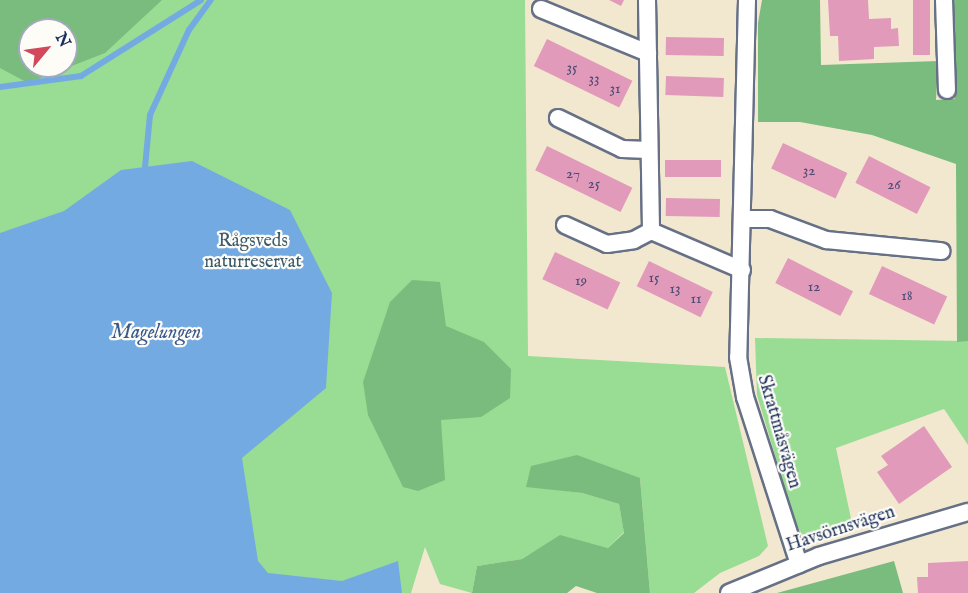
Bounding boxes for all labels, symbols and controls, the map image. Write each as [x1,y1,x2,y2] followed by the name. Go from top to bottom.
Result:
[18,18,78,78] north arrow
[50,29,74,51] text: N
[566,59,578,77] house number: 35
[588,70,600,88] house number: 33
[609,80,621,98] house number: 31
[803,162,815,180] house number: 32
[566,165,580,183] house number: 27
[588,175,600,193] house number: 25
[887,176,901,194] house number: 26
[204,232,302,274] park label: Rågsveds naturreservat
[648,269,660,287] house number: 15
[575,272,587,290] house number: 19
[808,278,820,296] house number: 12
[669,280,681,298] house number: 13
[901,287,913,305] house number: 18
[690,290,702,308] house number: 11
[111,320,201,344] water label: Magelungen
[752,373,804,491] street label: Skrattmåsvägen
[784,502,898,558] street label: Havsörnsvägen

